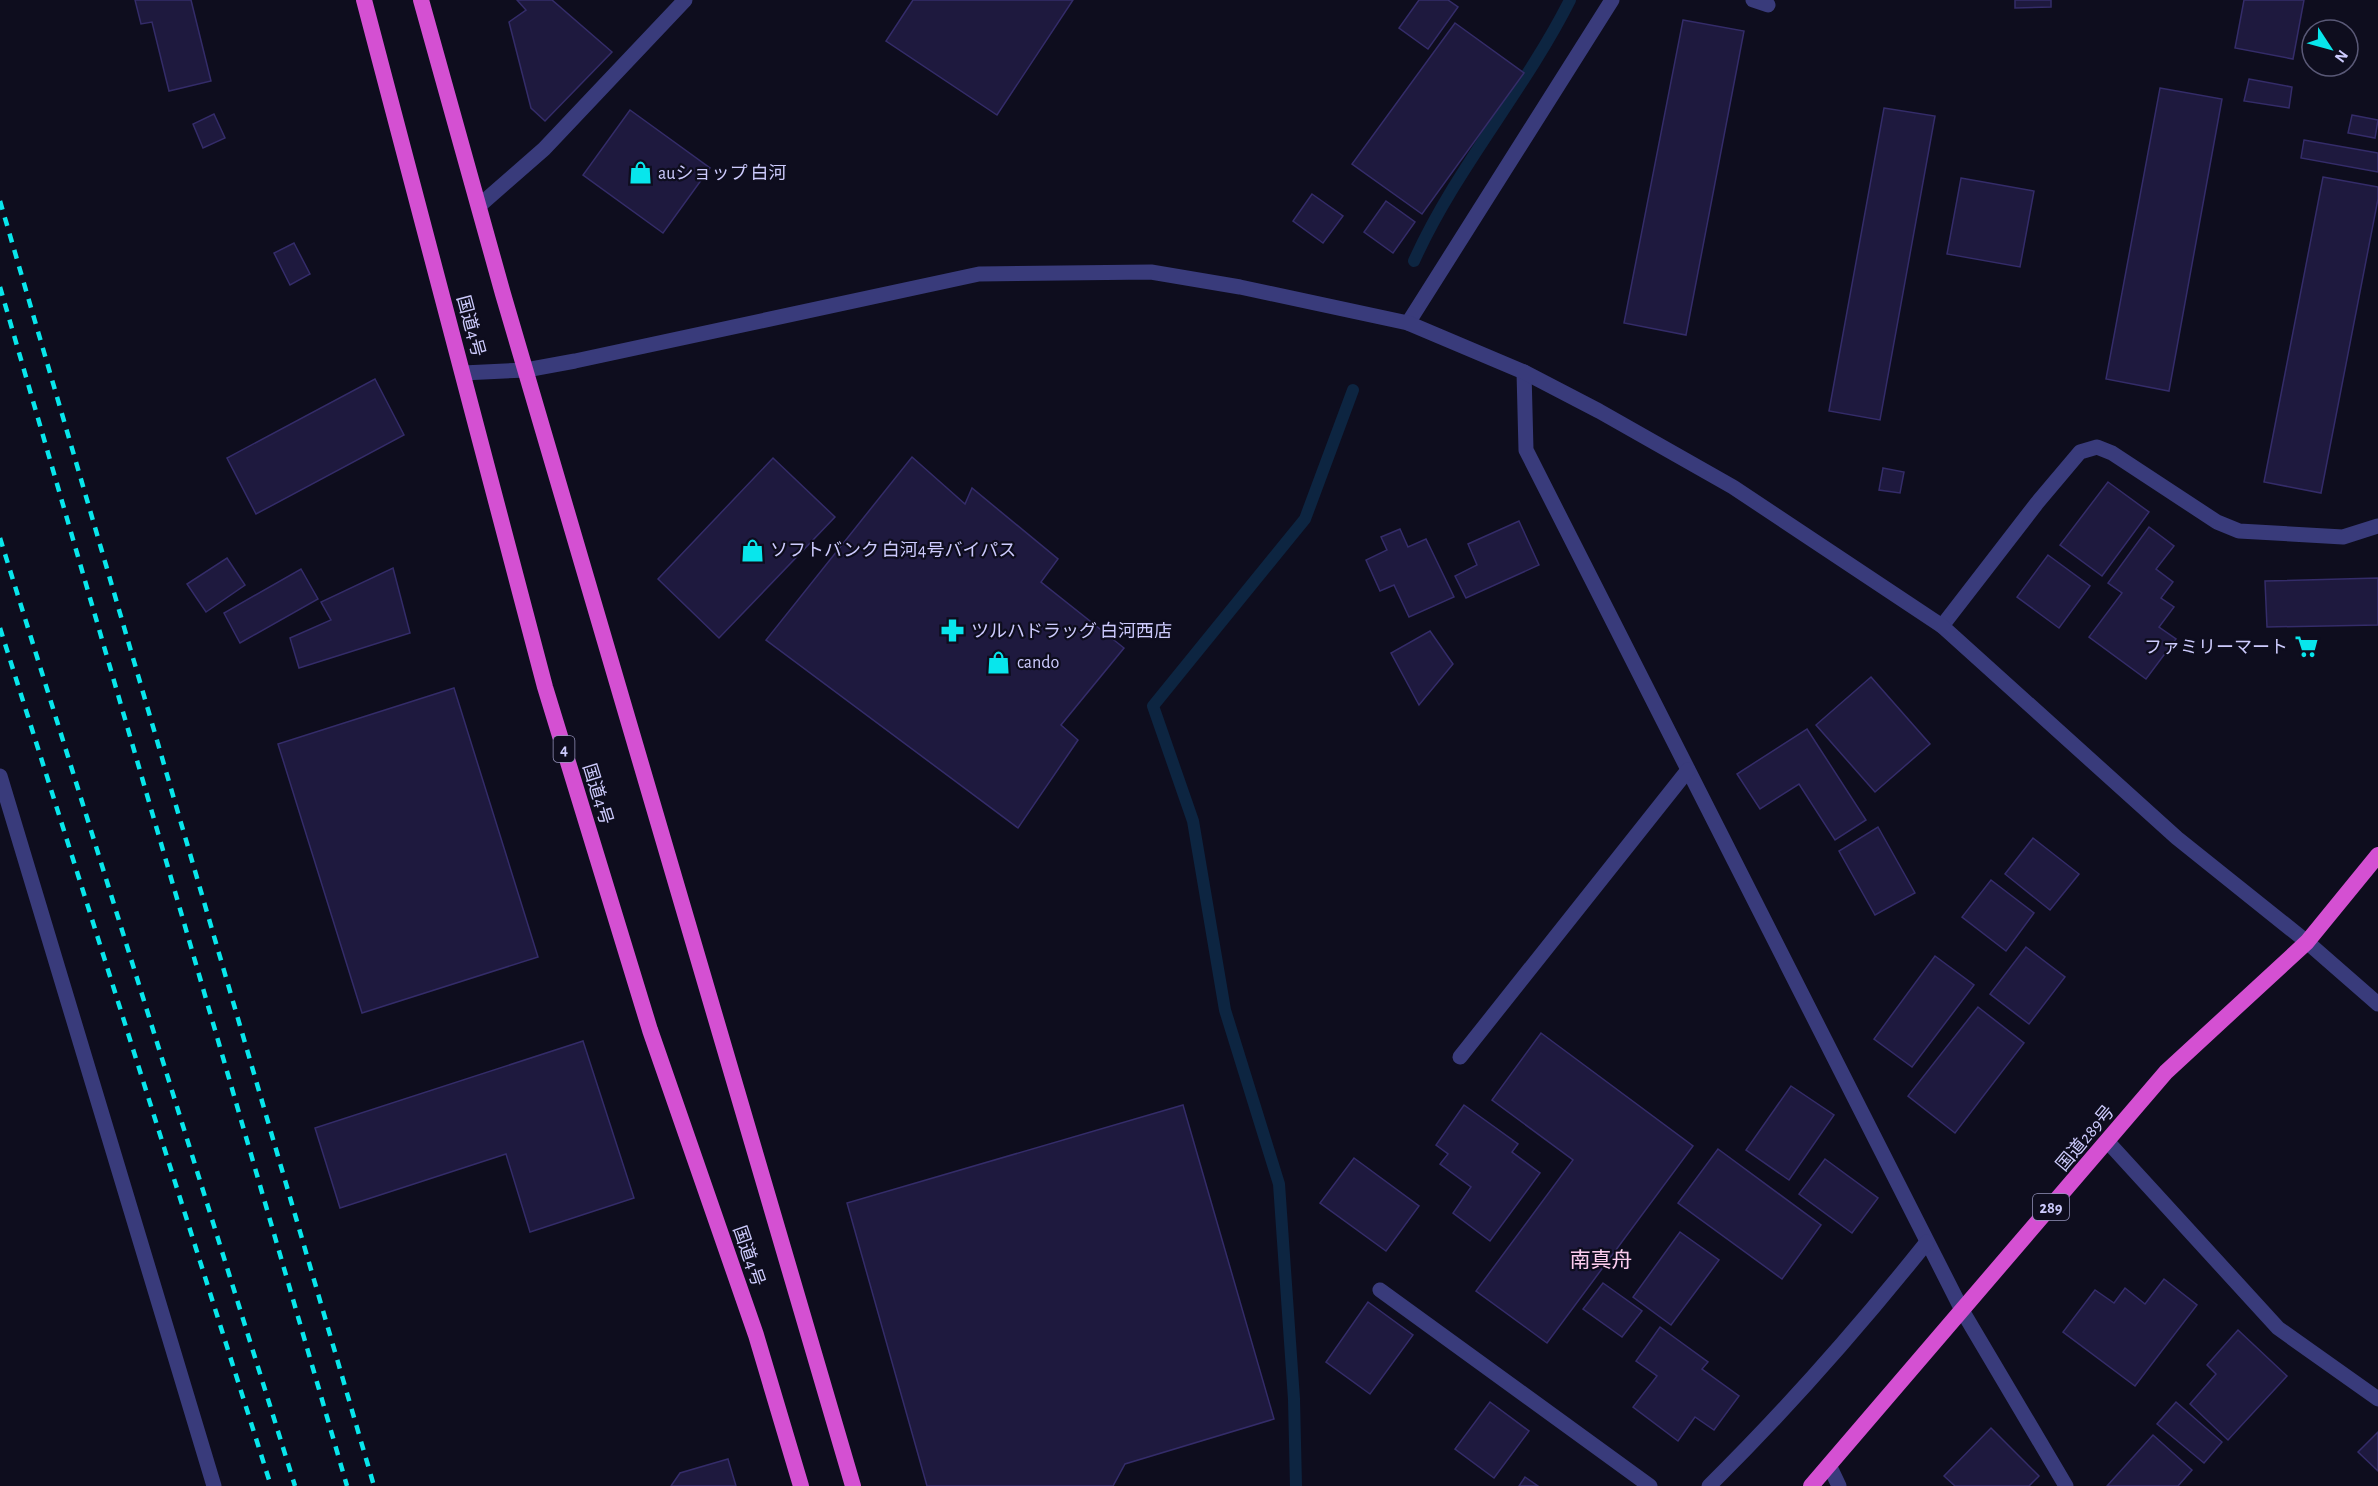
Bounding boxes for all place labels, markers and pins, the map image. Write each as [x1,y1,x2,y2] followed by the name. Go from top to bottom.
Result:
[627,160,653,186] shop icon: auショップ 白河
[658,163,786,183] place label: auショップ 白河
[739,537,765,563] shop icon: ソフトバンク 白河4号バイパス
[770,540,1016,560] place label: ソフトバンク 白河4号バイパス
[940,618,966,644] pharmacy icon: ツルハドラッグ 白河西店
[971,621,1172,641] place label: ツルハドラッグ 白河西店
[2293,634,2319,660] supermarket icon: ファミリーマート
[2144,639,2288,657] place label: ファミリーマート
[986,649,1012,675] shop icon: cando
[1017,654,1059,672] place label: cando

